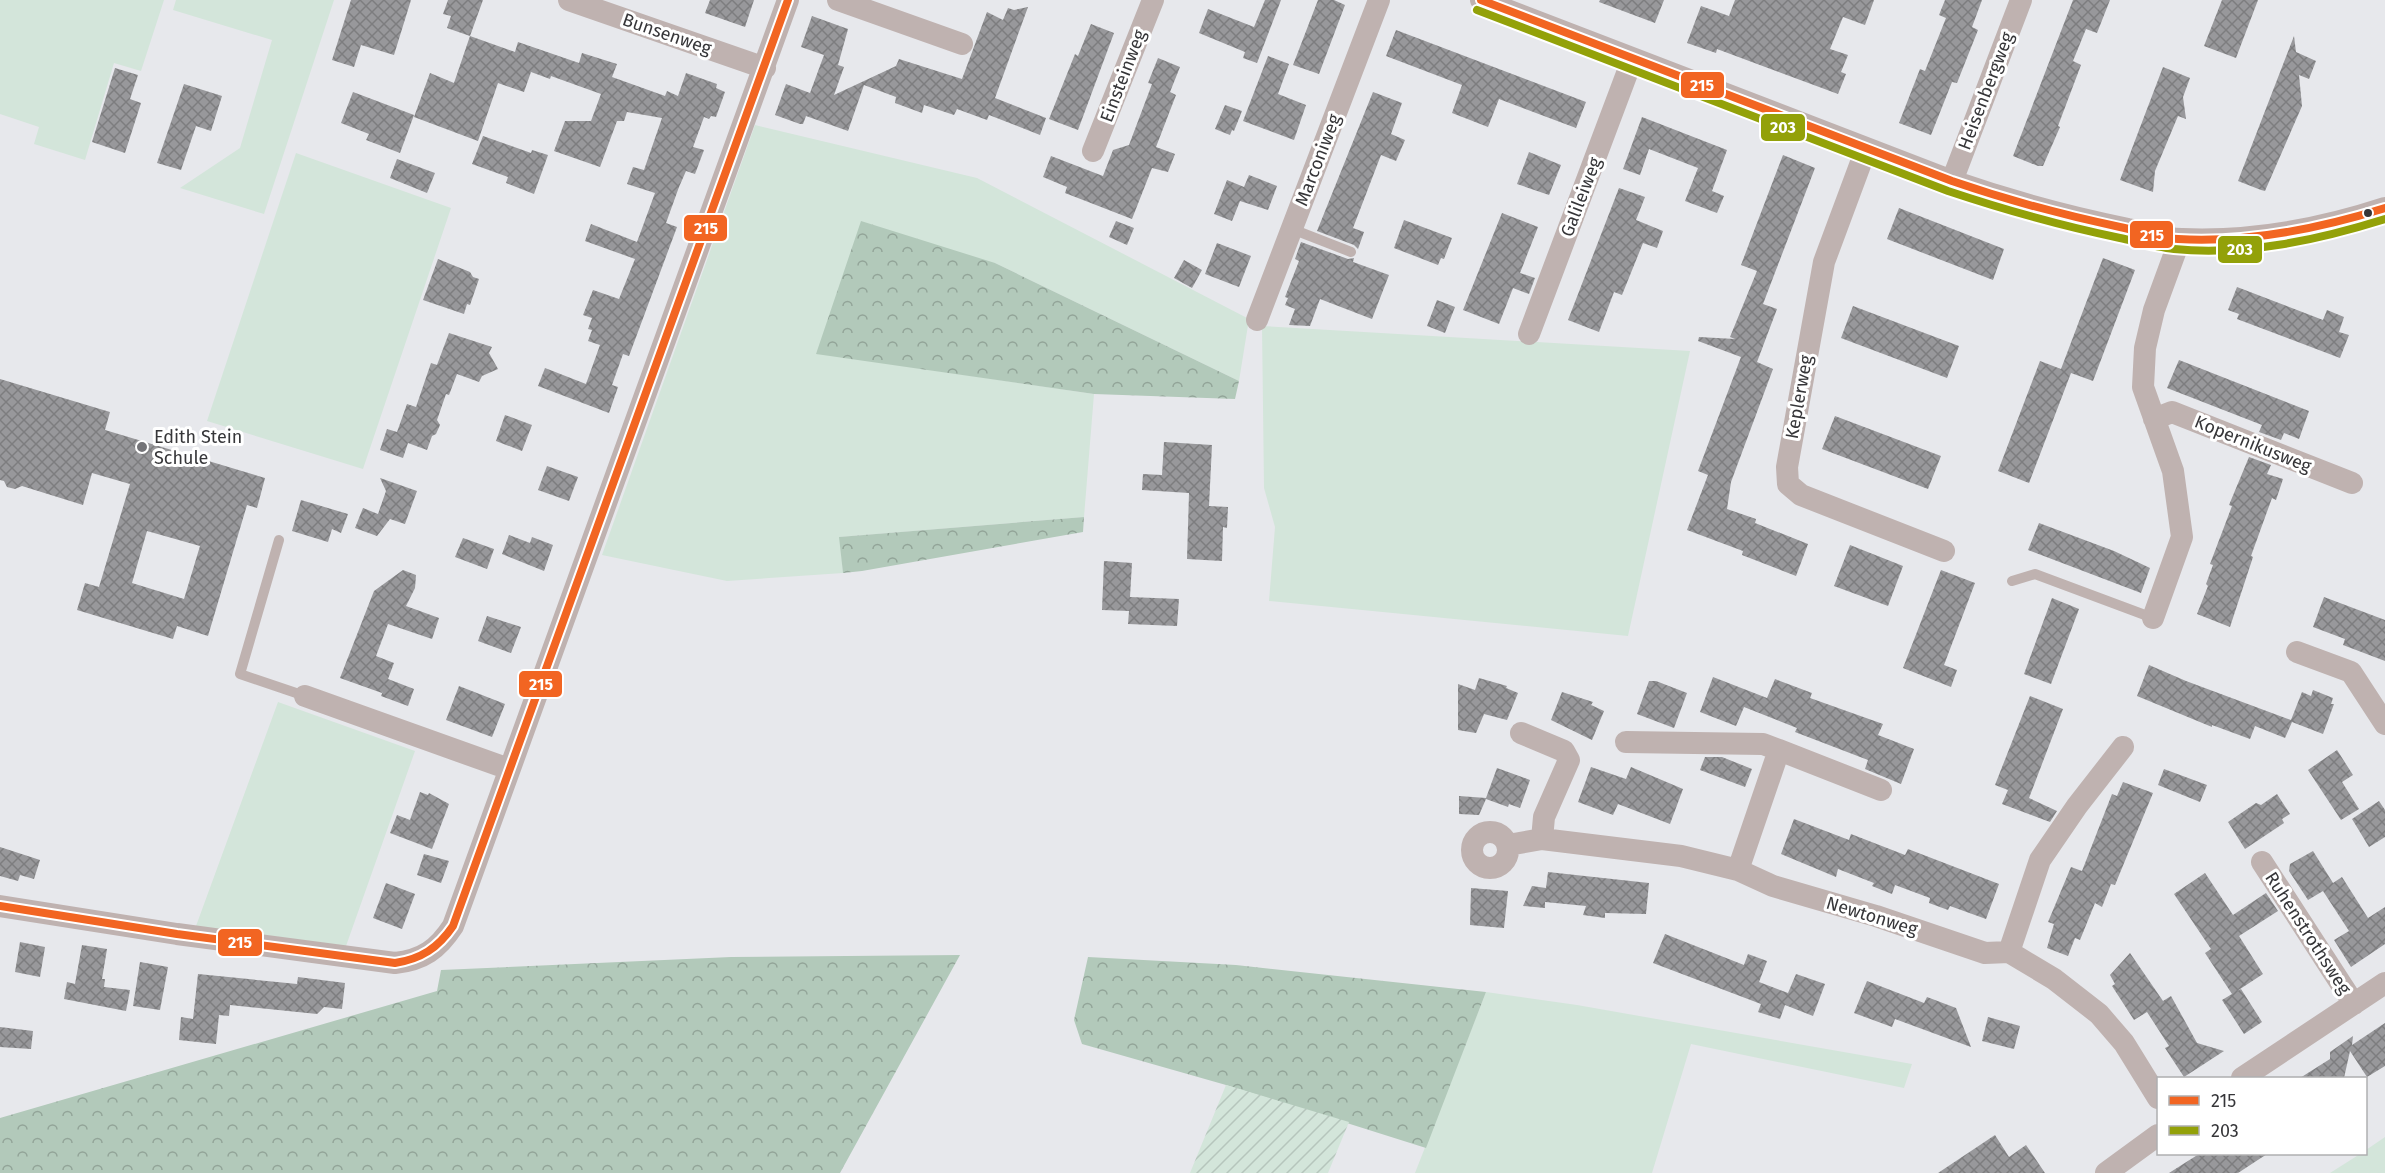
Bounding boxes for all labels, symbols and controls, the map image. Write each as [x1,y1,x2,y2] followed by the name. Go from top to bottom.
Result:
[620,8,715,60] street label: Bunsenweg
[1095,26,1151,125] street label: Einsteinweg
[1953,28,2019,153] street label: Heisenbergweg
[1680,71,1725,99] line badge: 215
[1690,76,1714,95] text: 215
[1290,110,1346,209] street label: Marconiweg
[1760,113,1806,142] line badge: 203
[1770,118,1796,137] text: 203
[1556,154,1606,240] street label: Galileiweg
[2362,207,2374,219] unlabelled marker
[683,214,728,242] line badge: 215
[694,219,718,238] text: 215
[2129,220,2174,249] line badge: 215
[2140,226,2164,245] text: 215
[2217,235,2263,264] line badge: 203
[2227,240,2253,259] text: 203
[1781,353,1817,441] street label: Keplerweg
[2191,411,2315,478] street label: Kopernikusweg
[154,426,242,469] place label: Edith Stein Schule
[135,440,149,454] marker: Edith Stein Schule
[518,670,563,698] line badge: 215
[529,675,553,694] text: 215
[2260,868,2356,999] street label: Ruhenstrothsweg
[1824,892,1921,941] street label: Newtonweg
[217,928,263,957] line badge: 215
[228,933,252,952] text: 215
[2157,1077,2367,1155] legend
[2211,1090,2236,1112] text: 215
[2211,1120,2239,1142] text: 203

